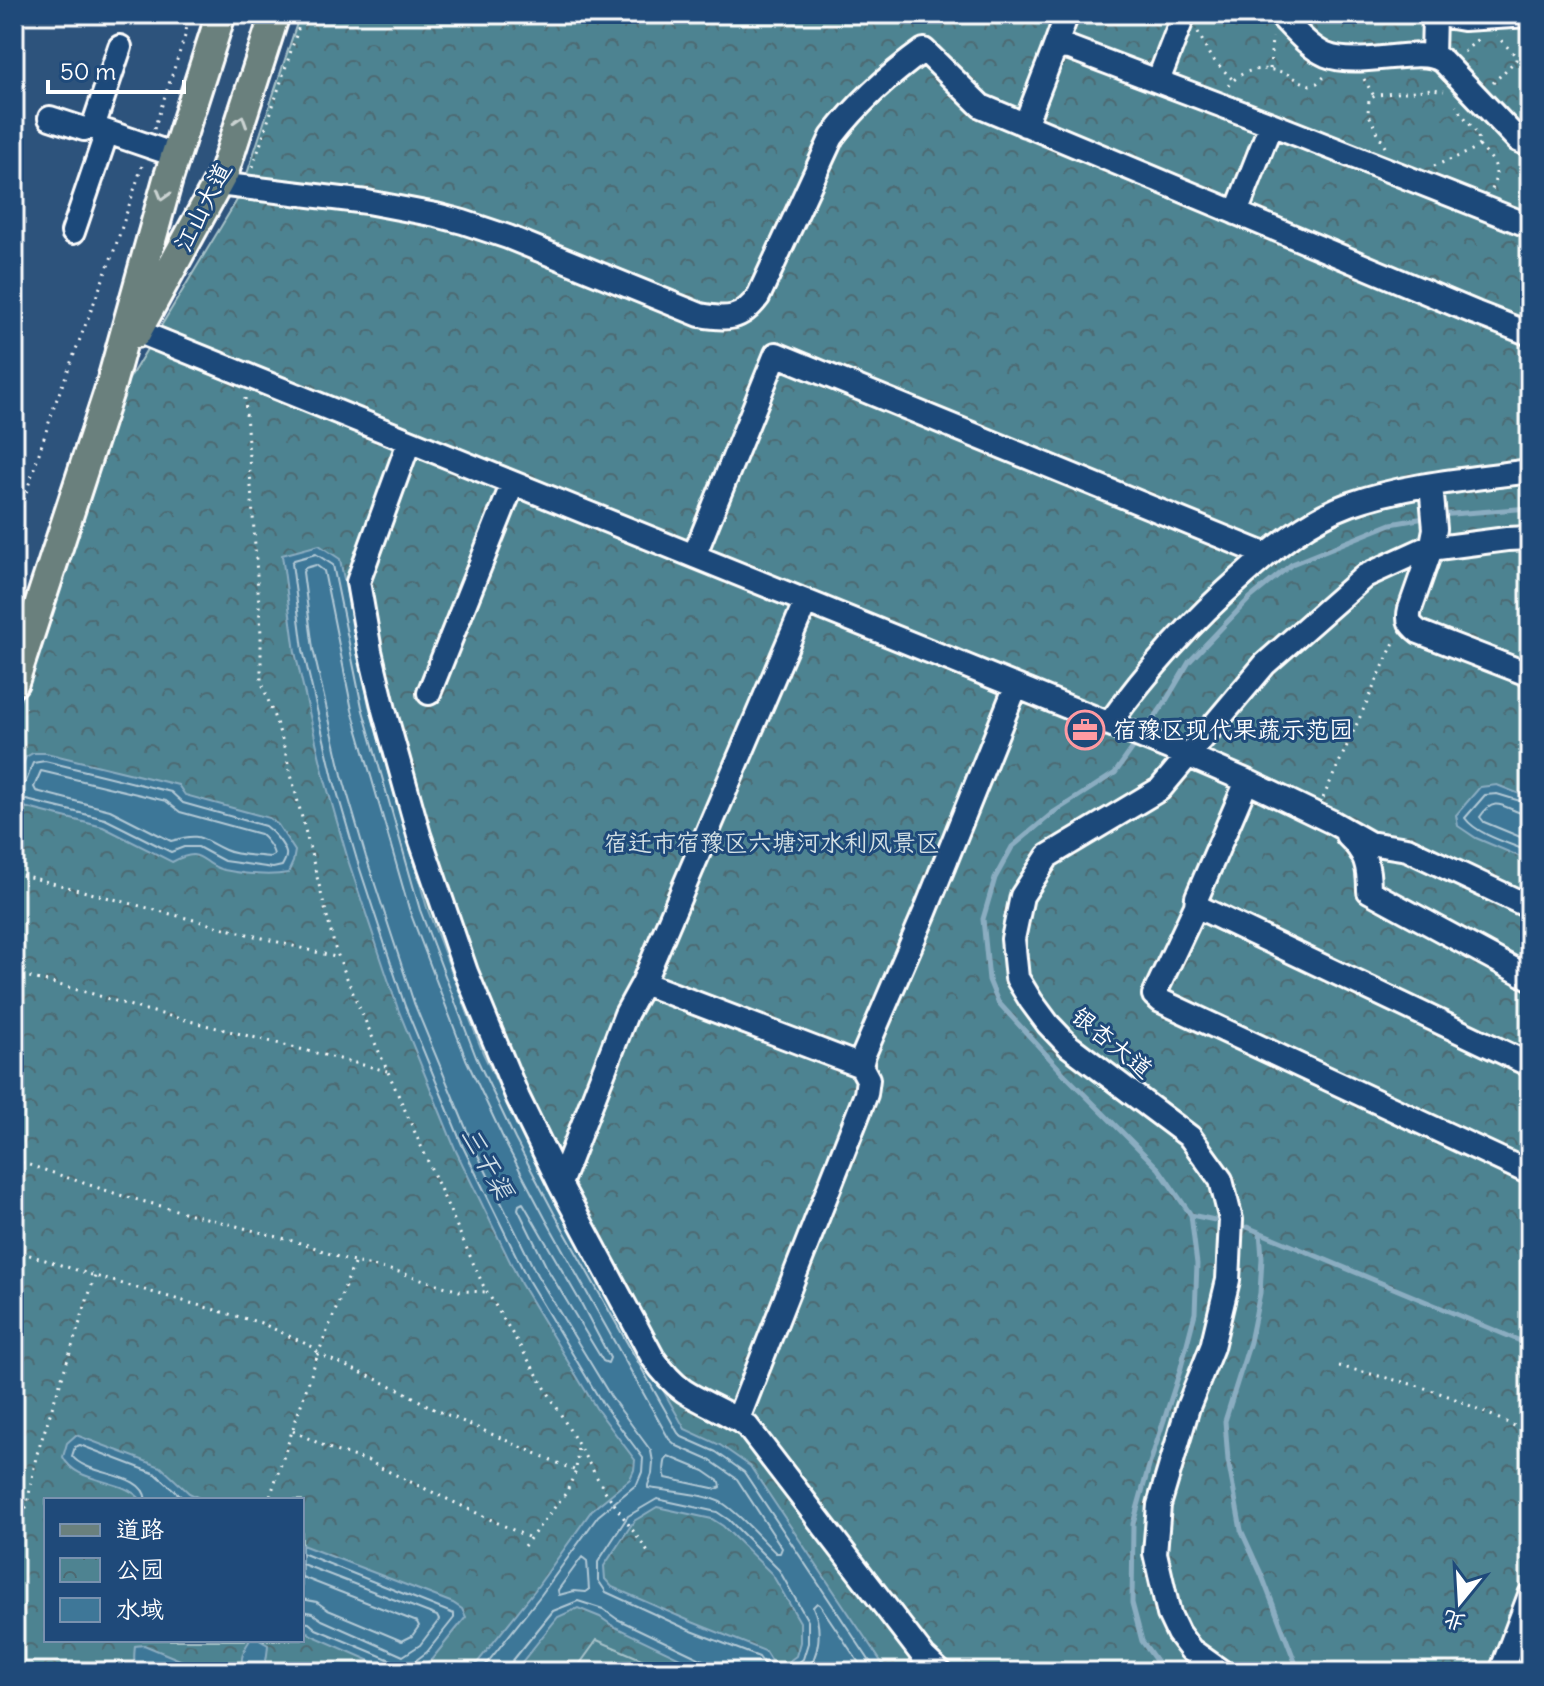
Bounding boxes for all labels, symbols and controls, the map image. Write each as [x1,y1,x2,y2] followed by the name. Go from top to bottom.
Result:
[48,44,184,94] scale bar
[60,56,116,86] text: 50 m
[231,114,247,128] one-way arrow
[167,157,237,256] street label: 江山大道
[156,187,172,201] one-way arrow
[1064,709,1106,751] office icon: 宿豫区现代果蔬示范园
[1113,714,1353,744] place label: 宿豫区现代果蔬示范园
[604,827,940,857] park label: 宿迁市宿豫区六塘河水利风景区
[1066,1000,1159,1084] street label: 银杏大道
[454,1121,522,1207] water label: 三干渠
[44,1498,304,1642] legend
[116,1514,164,1544] text: 道路
[116,1554,164,1584] text: 公园
[1420,1562,1500,1642] north arrow
[116,1594,164,1624] text: 水域
[1439,1604,1469,1638] text: 北

